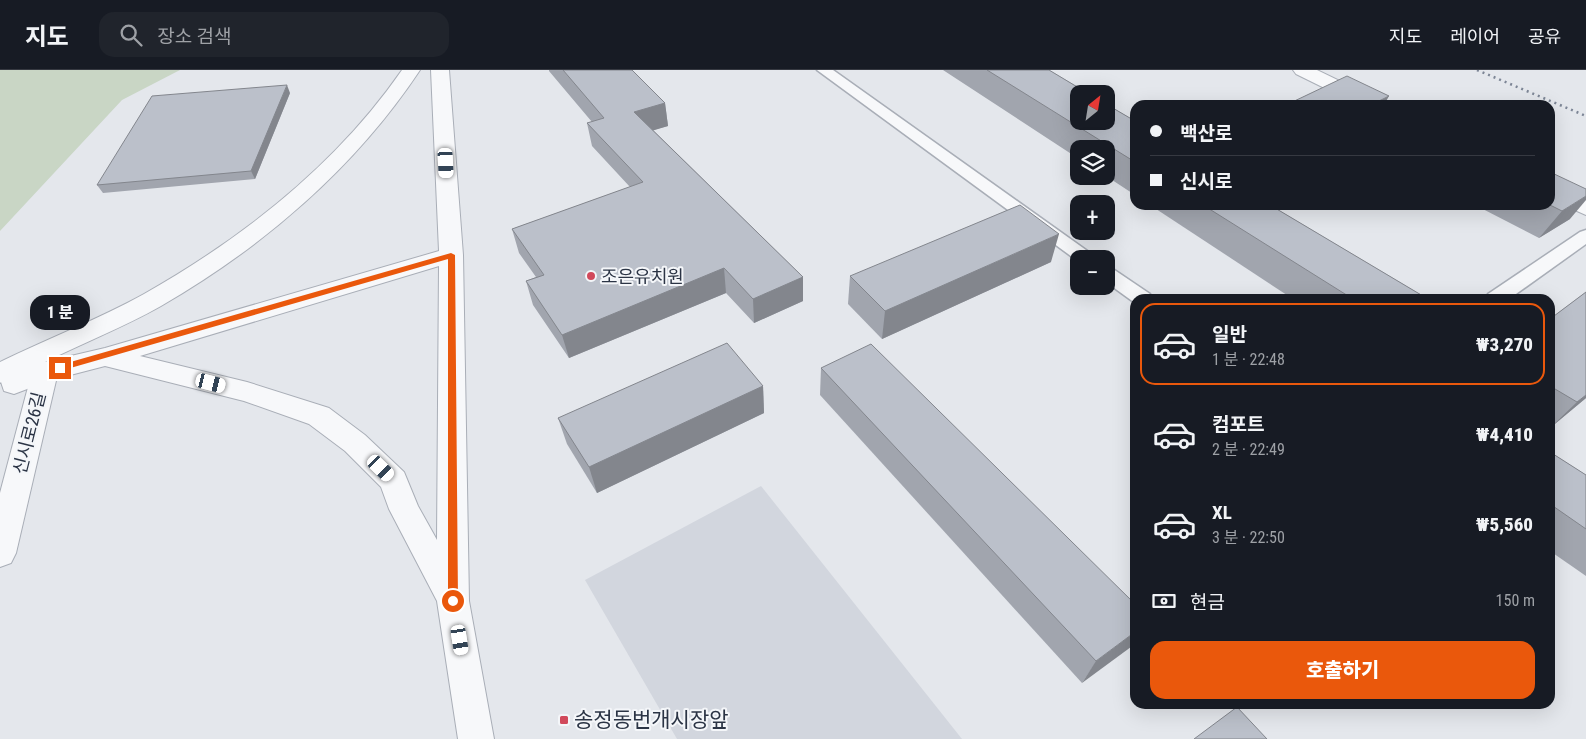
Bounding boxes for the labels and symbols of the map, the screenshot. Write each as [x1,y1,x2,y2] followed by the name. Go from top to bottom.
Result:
[1070,85,1115,130] north arrow
[437,148,454,178] car
[601,266,684,287] place label: 조은유치원
[585,270,597,282] marker: 조은유치원
[30,296,90,330] callout: 1 분
[49,357,71,379] route end
[194,372,227,394] car
[9,390,49,476] street label: 신시로26길
[364,452,397,484] car
[442,590,464,612] route start
[450,624,469,656] car
[574,708,729,732] place label: 송정동번개시장앞
[558,714,570,726] marker: 송정동번개시장앞

